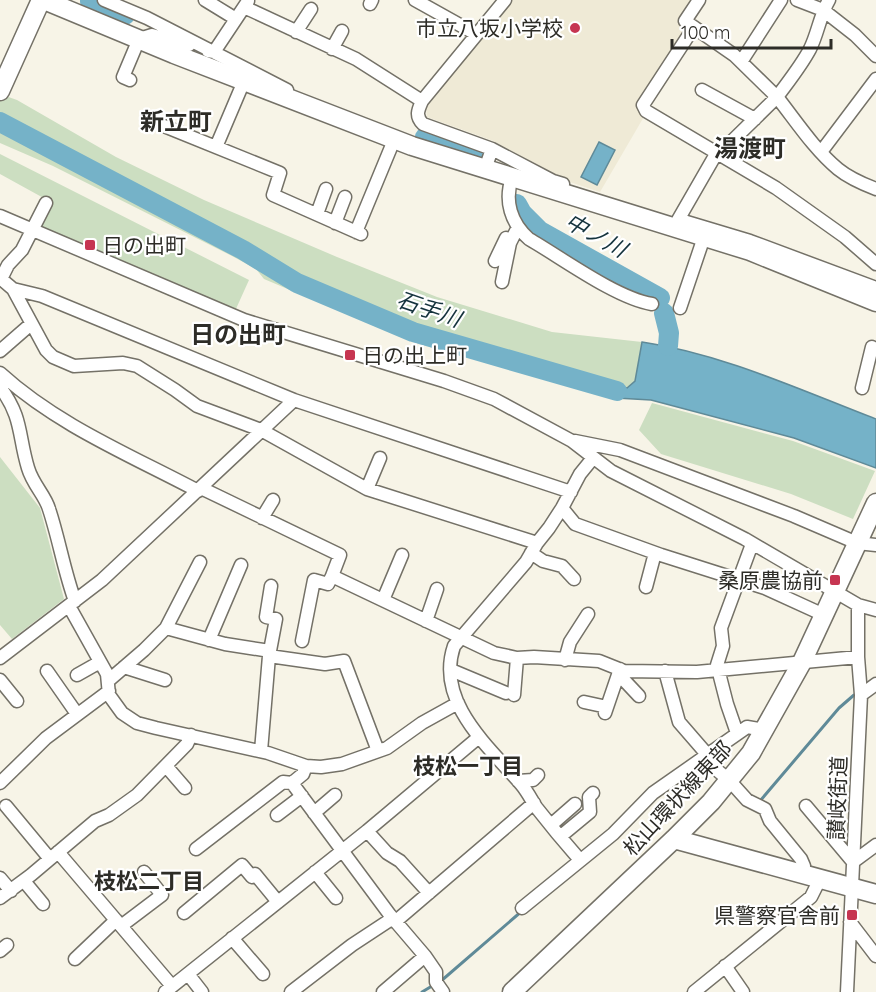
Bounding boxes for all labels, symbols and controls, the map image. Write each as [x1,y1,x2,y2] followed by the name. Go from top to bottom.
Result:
[672,12,831,50] scale bar
[416,15,563,41] place label: 市立八坂小学校
[568,21,582,35] marker: 市立八坂小学校
[681,21,730,44] text: 100 m
[140,106,212,136] district label: 新立町
[714,133,786,163] district label: 湯渡町
[560,207,633,264] water label: 中ノ川
[102,232,186,258] place label: 日の出町
[83,238,97,252] marker: 日の出町
[393,285,467,334] water label: 石手川
[190,319,286,349] district label: 日の出町
[362,342,467,368] place label: 日の出上町
[343,348,357,362] marker: 日の出上町
[718,567,823,593] place label: 桑原農協前
[828,573,842,587] marker: 桑原農協前
[617,735,737,861] street label: 松山環状線東部
[413,752,523,780] district label: 枝松一丁目
[823,756,851,840] street label: 讃岐街道
[94,867,204,895] district label: 枝松二丁目
[714,902,840,928] place label: 県警察官舎前
[845,908,859,922] marker: 県警察官舎前

